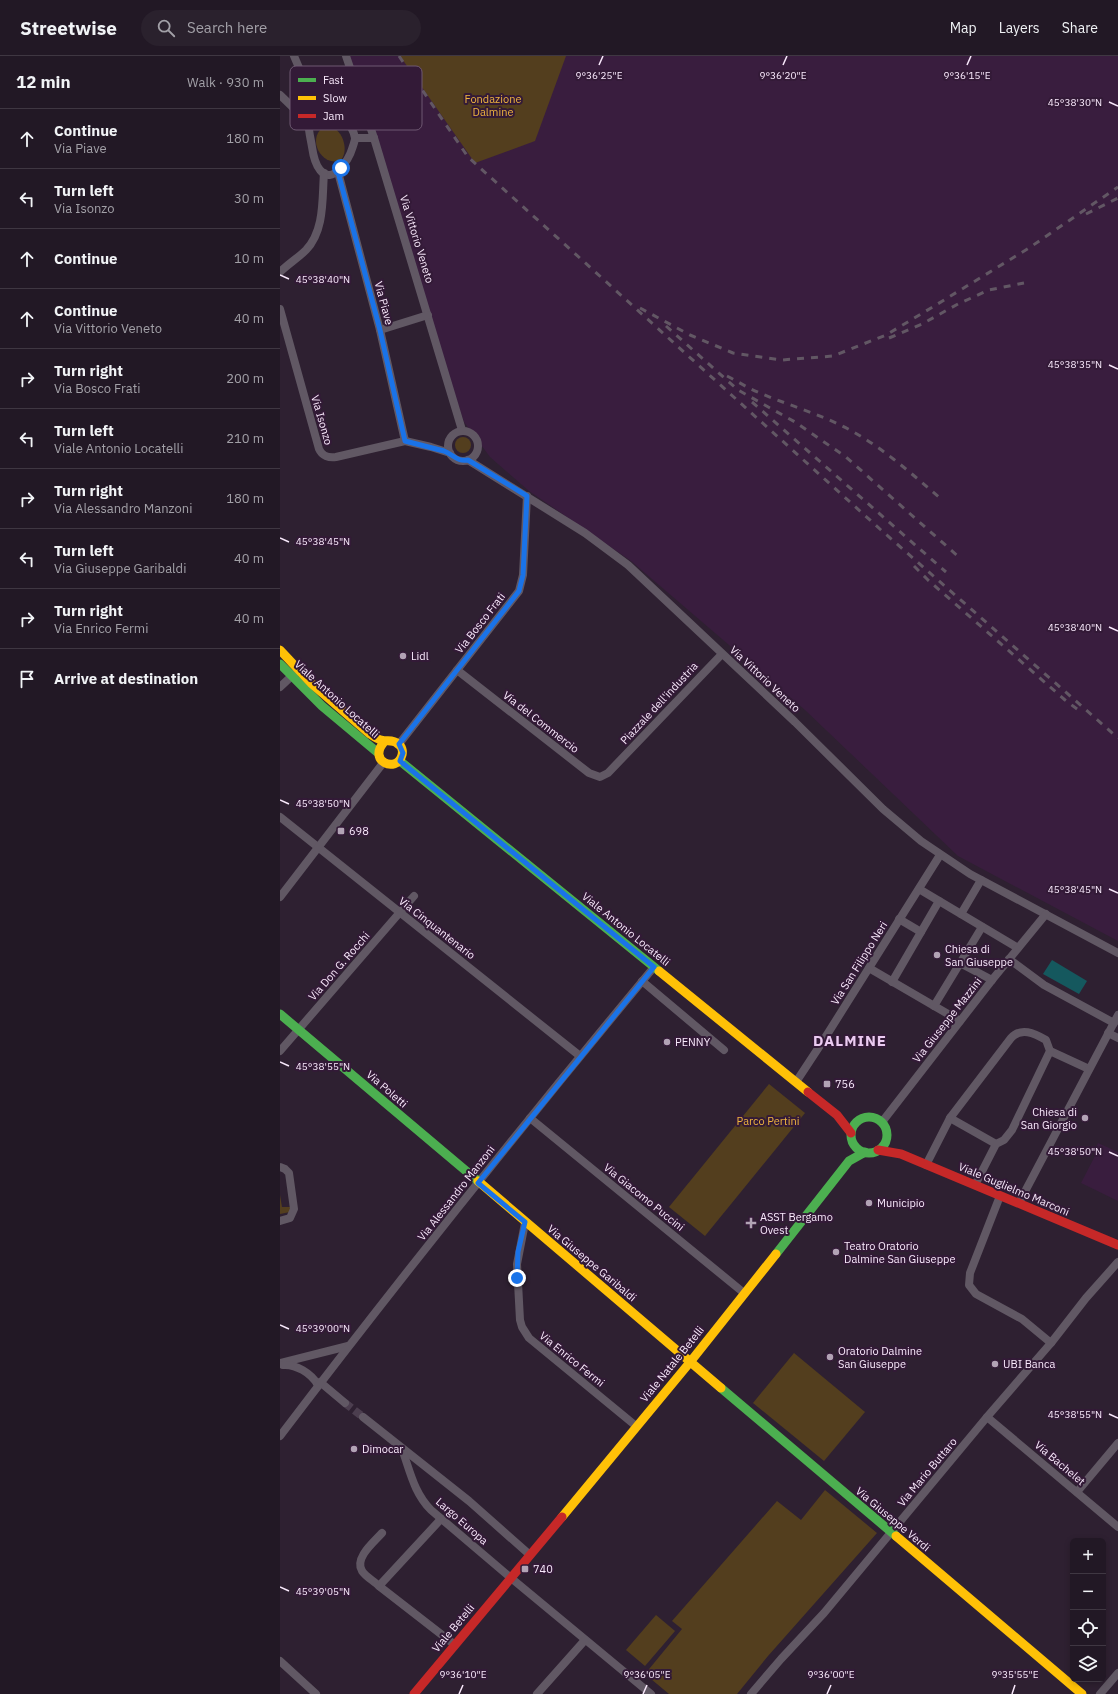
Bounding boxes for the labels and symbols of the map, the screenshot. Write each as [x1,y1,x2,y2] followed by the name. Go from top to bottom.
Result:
[290,66,422,130] legend
[575,69,623,82] text: 9°36'25"E
[759,69,807,82] text: 9°36'20"E
[943,69,991,82] text: 9°36'15"E
[323,73,344,87] text: Fast
[323,91,347,105] text: Slow
[465,92,521,119] park label: Fondazione Dalmine
[1048,96,1102,109] text: 45°38'30"N
[323,109,344,123] text: Jam
[332,159,350,177] route start
[397,193,437,285] street label: Via Vittorio Veneto
[296,273,350,286] text: 45°38'40"N
[371,280,397,326] street label: Via Piave
[1048,358,1102,371] text: 45°38'35"N
[308,393,336,447] street label: Via Isonzo
[296,535,350,548] text: 45°38'45"N
[452,590,508,656] street label: Via Bosco Frati
[1048,621,1102,634] text: 45°38'40"N
[727,643,803,715] street label: Via Vittorio Veneto
[411,649,429,663] place label: Lidl
[398,651,408,661] marker: Lidl
[292,657,382,741] street label: Viale Antonio Locatelli
[617,659,701,747] street label: Piazzale dell'industria
[500,688,582,756] street label: Via del Commercio
[296,797,350,810] text: 45°38'50"N
[349,824,369,838] place label: 698
[336,826,346,836] marker: 698
[1048,883,1102,896] text: 45°38'45"N
[579,889,673,969] street label: Viale Antonio Locatelli
[396,894,478,962] street label: Via Cinquantenario
[828,919,890,1007] street label: Via San Filippo Neri
[305,929,373,1003] street label: Via Don G. Rocchi
[945,942,1013,969] place label: Chiesa di San Giuseppe
[932,950,942,960] marker: Chiesa di San Giuseppe
[909,975,985,1065] street label: Via Giuseppe Mazzini
[813,1031,887,1050] district label: DALMINE
[675,1035,711,1049] place label: PENNY
[662,1037,672,1047] marker: PENNY
[296,1060,350,1073] text: 45°38'55"N
[364,1067,410,1111] street label: Via Poletti
[835,1077,855,1091] place label: 756
[822,1079,832,1089] marker: 756
[1021,1105,1077,1132] place label: Chiesa di San Giorgio
[1080,1113,1090,1123] marker: Chiesa di San Giorgio
[737,1114,799,1128] park label: Parco Pertini
[414,1143,498,1243] street label: Via Alessandro Manzoni
[1048,1145,1102,1158] text: 45°38'50"N
[956,1159,1072,1219] street label: Viale Guglielmo Marconi
[601,1160,687,1234] street label: Via Giacomo Puccini
[877,1196,925,1210] place label: Municipio
[864,1198,874,1208] marker: Municipio
[760,1210,833,1237] place label: ASST Bergamo Ovest
[745,1217,757,1229] marker: ASST Bergamo Ovest
[545,1222,639,1304] street label: Via Giuseppe Garibaldi
[844,1239,955,1266] place label: Teatro Oratorio Dalmine San Giuseppe
[831,1247,841,1257] marker: Teatro Oratorio Dalmine San Giuseppe
[508,1269,526,1287] route end
[296,1322,350,1335] text: 45°39'00"N
[637,1323,707,1405] street label: Viale Natale Betelli
[537,1328,607,1390] street label: Via Enrico Fermi
[838,1344,922,1371] place label: Oratorio Dalmine San Giuseppe
[825,1352,835,1362] marker: Oratorio Dalmine San Giuseppe
[1003,1357,1055,1371] place label: UBI Banca
[990,1359,1000,1369] marker: UBI Banca
[1048,1408,1102,1421] text: 45°38'55"N
[894,1435,960,1509] street label: Via Mario Buttaro
[1032,1438,1088,1488] street label: Via Bachelet
[362,1442,403,1456] place label: Dimocar
[349,1444,359,1454] marker: Dimocar
[853,1484,933,1554] street label: Via Giuseppe Verdi
[433,1494,491,1548] street label: Largo Europa
[533,1562,553,1576] place label: 740
[520,1564,530,1574] marker: 740
[296,1585,350,1598] text: 45°39'05"N
[429,1601,477,1655] street label: Viale Betelli
[439,1668,487,1681] text: 9°36'10"E
[623,1668,671,1681] text: 9°36'05"E
[807,1668,855,1681] text: 9°36'00"E
[991,1668,1039,1681] text: 9°35'55"E

